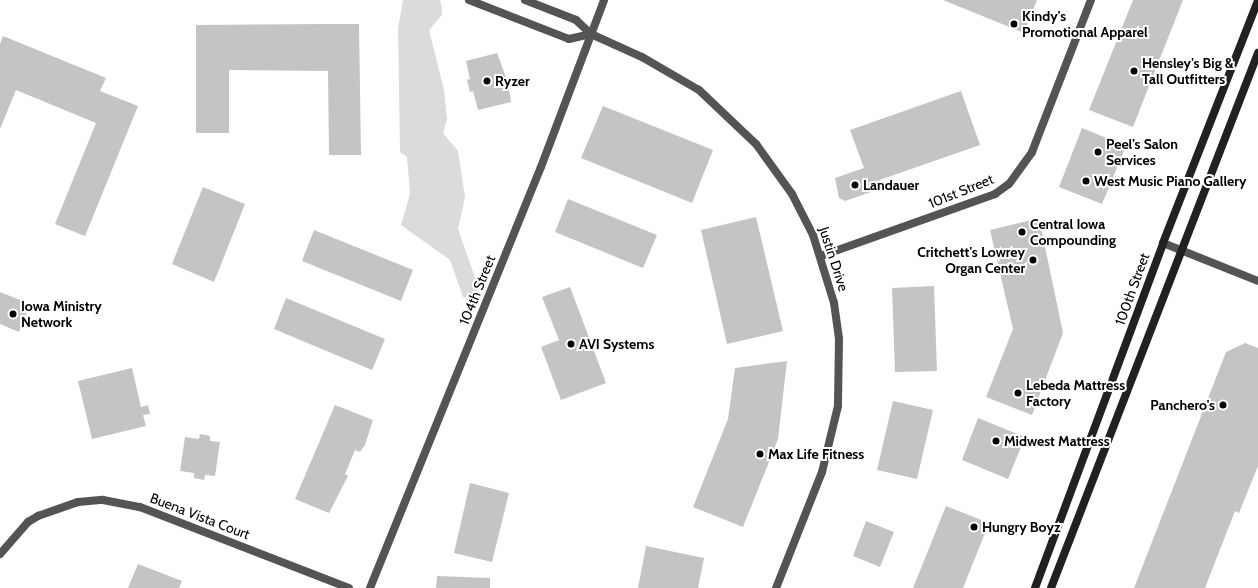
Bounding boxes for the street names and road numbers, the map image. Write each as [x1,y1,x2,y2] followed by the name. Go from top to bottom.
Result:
[926,170,996,212] street label: 101st Street
[816,225,852,293] street label: Justin Drive
[1111,251,1153,327] street label: 100th Street
[455,253,499,327] street label: 104th Street
[148,489,252,543] street label: Buena Vista Court

